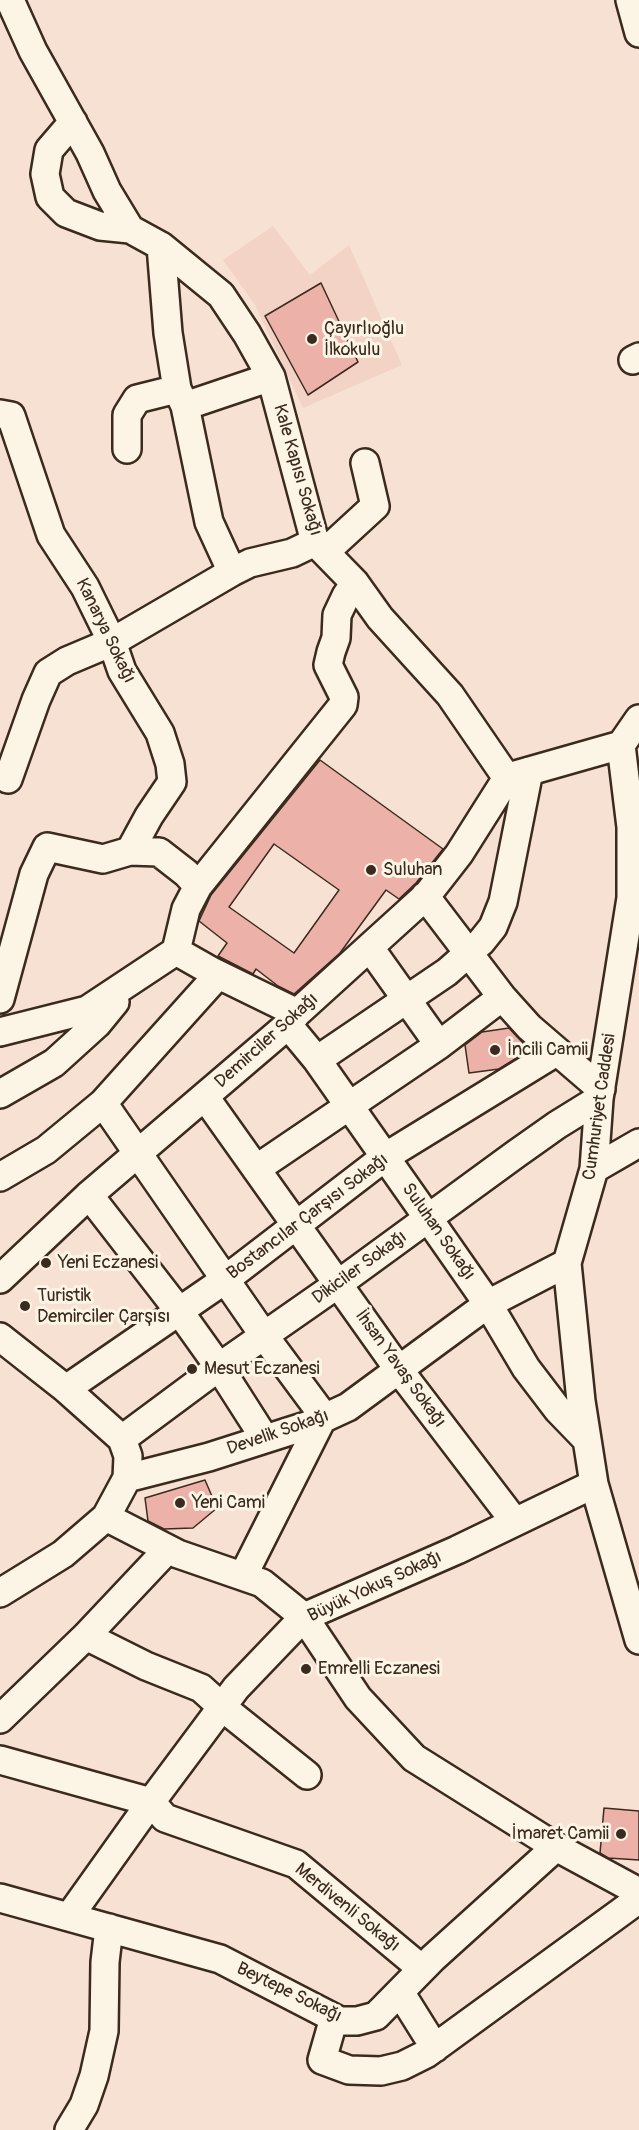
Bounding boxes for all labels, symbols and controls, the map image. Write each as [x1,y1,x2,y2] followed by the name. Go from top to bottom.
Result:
[324,318,404,360] place label: Çayırlıoğlu İlkokulu
[305,332,319,346] marker: Çayırlıoğlu İlkokulu
[268,402,326,538] street label: Kale Kapısı Sokağı
[70,575,140,687] street label: Kanarya Sokağı
[383,859,442,881] place label: Suluhan
[364,863,378,877] marker: Suluhan
[211,989,323,1093] street label: Demirciler Sokağı
[579,1032,621,1182] street label: Cumhuriyet Caddesi
[507,1039,588,1061] place label: İncili Camii
[488,1043,502,1057] marker: İncili Camii
[223,1149,393,1285] street label: Bostancılar Çarşısı Sokağı
[397,1179,479,1285] street label: Suluhan Sokağı
[309,1227,411,1309] street label: Dikiciler Sokağı
[58,1252,158,1274] place label: Yeni Eczanesi
[39,1256,53,1270] marker: Yeni Eczanesi
[37,1285,170,1328] place label: Turistik Demirciler Çarşısı
[18,1299,32,1313] marker: Turistik Demirciler Çarşısı
[350,1306,450,1432] street label: İhsan Yavaş Sokağı
[204,1358,320,1380] place label: Mesut Eczanesi
[185,1362,199,1376] marker: Mesut Eczanesi
[224,1405,332,1461] street label: Develik Sokağı
[192,1492,265,1514] place label: Yeni Cami
[173,1496,187,1510] marker: Yeni Cami
[305,1547,445,1627] street label: Büyük Yokuş Sokağı
[318,1658,440,1680] place label: Emrelli Eczanesi
[299,1662,313,1676] marker: Emrelli Eczanesi
[512,1823,609,1845] place label: İmaret Camii
[614,1827,628,1841] marker: İmaret Camii
[290,1859,404,1957] street label: Merdivenli Sokağı
[233,1958,345,2028] street label: Beytepe Sokağı

